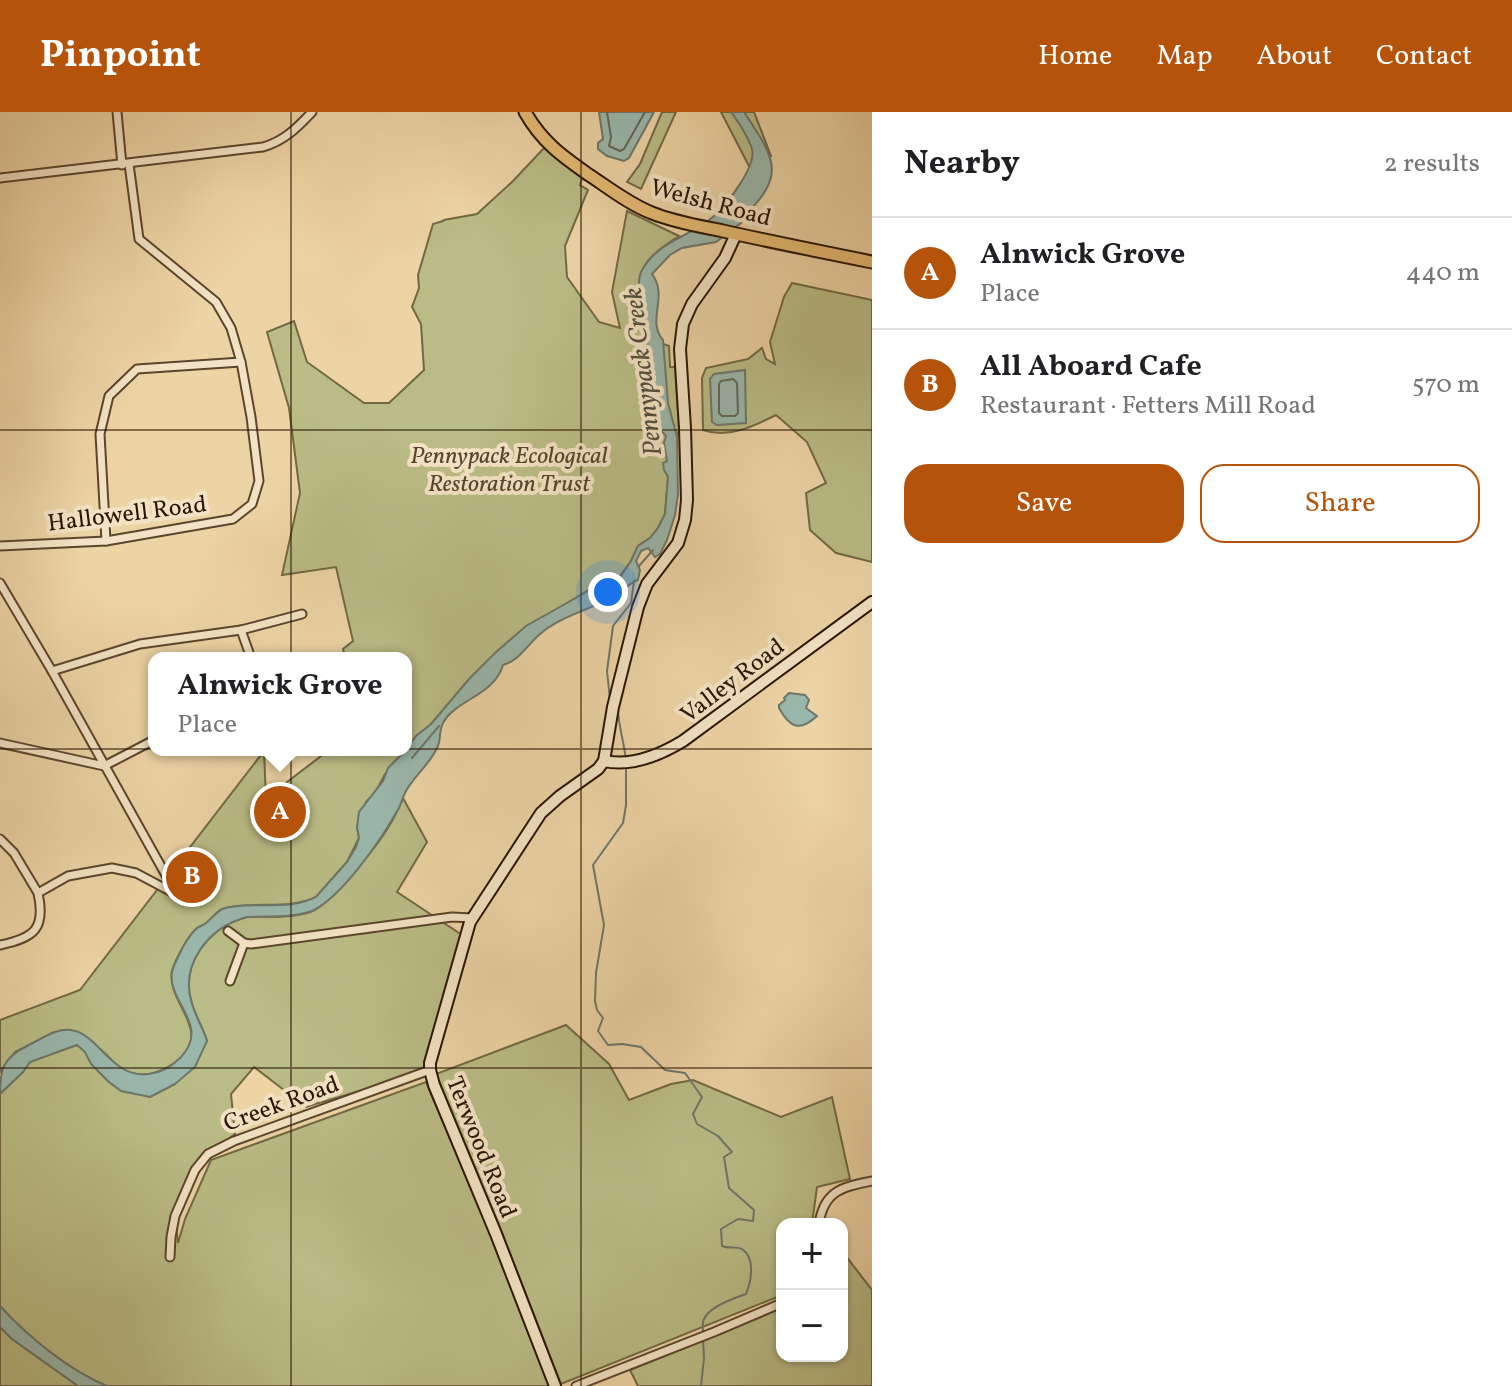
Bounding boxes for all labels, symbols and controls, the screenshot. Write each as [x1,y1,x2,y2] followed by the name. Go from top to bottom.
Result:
[40,30,201,83] text: Pinpoint
[1038,37,1112,76] text: Home
[1156,37,1212,76] text: Map
[1256,37,1332,76] text: About
[1376,37,1472,76] text: Contact
[904,141,1020,188] text: Nearby
[1384,146,1480,182] text: 2 results
[646,171,775,236] street label: Welsh Road
[980,234,1185,276] text: Alnwick Grove
[921,255,939,291] text: A
[1406,255,1480,291] text: 440 m
[980,276,1040,312] text: Place
[616,285,672,458] water label: Pennypack Creek
[980,346,1202,388] text: All Aboard Cafe
[921,367,939,403] text: B
[1412,367,1480,403] text: 570 m
[980,388,1316,424] text: Restaurant · Fetters Mill Road
[410,440,608,502] park label: Pennypack Ecological Restoration Trust
[904,464,1184,543] button: Save
[1200,464,1480,543] button: Share
[46,488,209,542] street label: Hallowell Road
[588,572,628,612] your location
[674,631,793,732] street label: Valley Road
[148,652,412,756] popup
[177,665,383,707] text: Alnwick Grove
[177,707,237,743] text: Place
[254,782,306,842] pin: A
[166,847,218,907] pin: B
[219,1068,344,1141] street label: Creek Road
[436,1072,524,1224] street label: Terwood Road
[776,1218,848,1362] map controls
[776,1218,848,1290] button: +
[776,1290,848,1362] button: −

